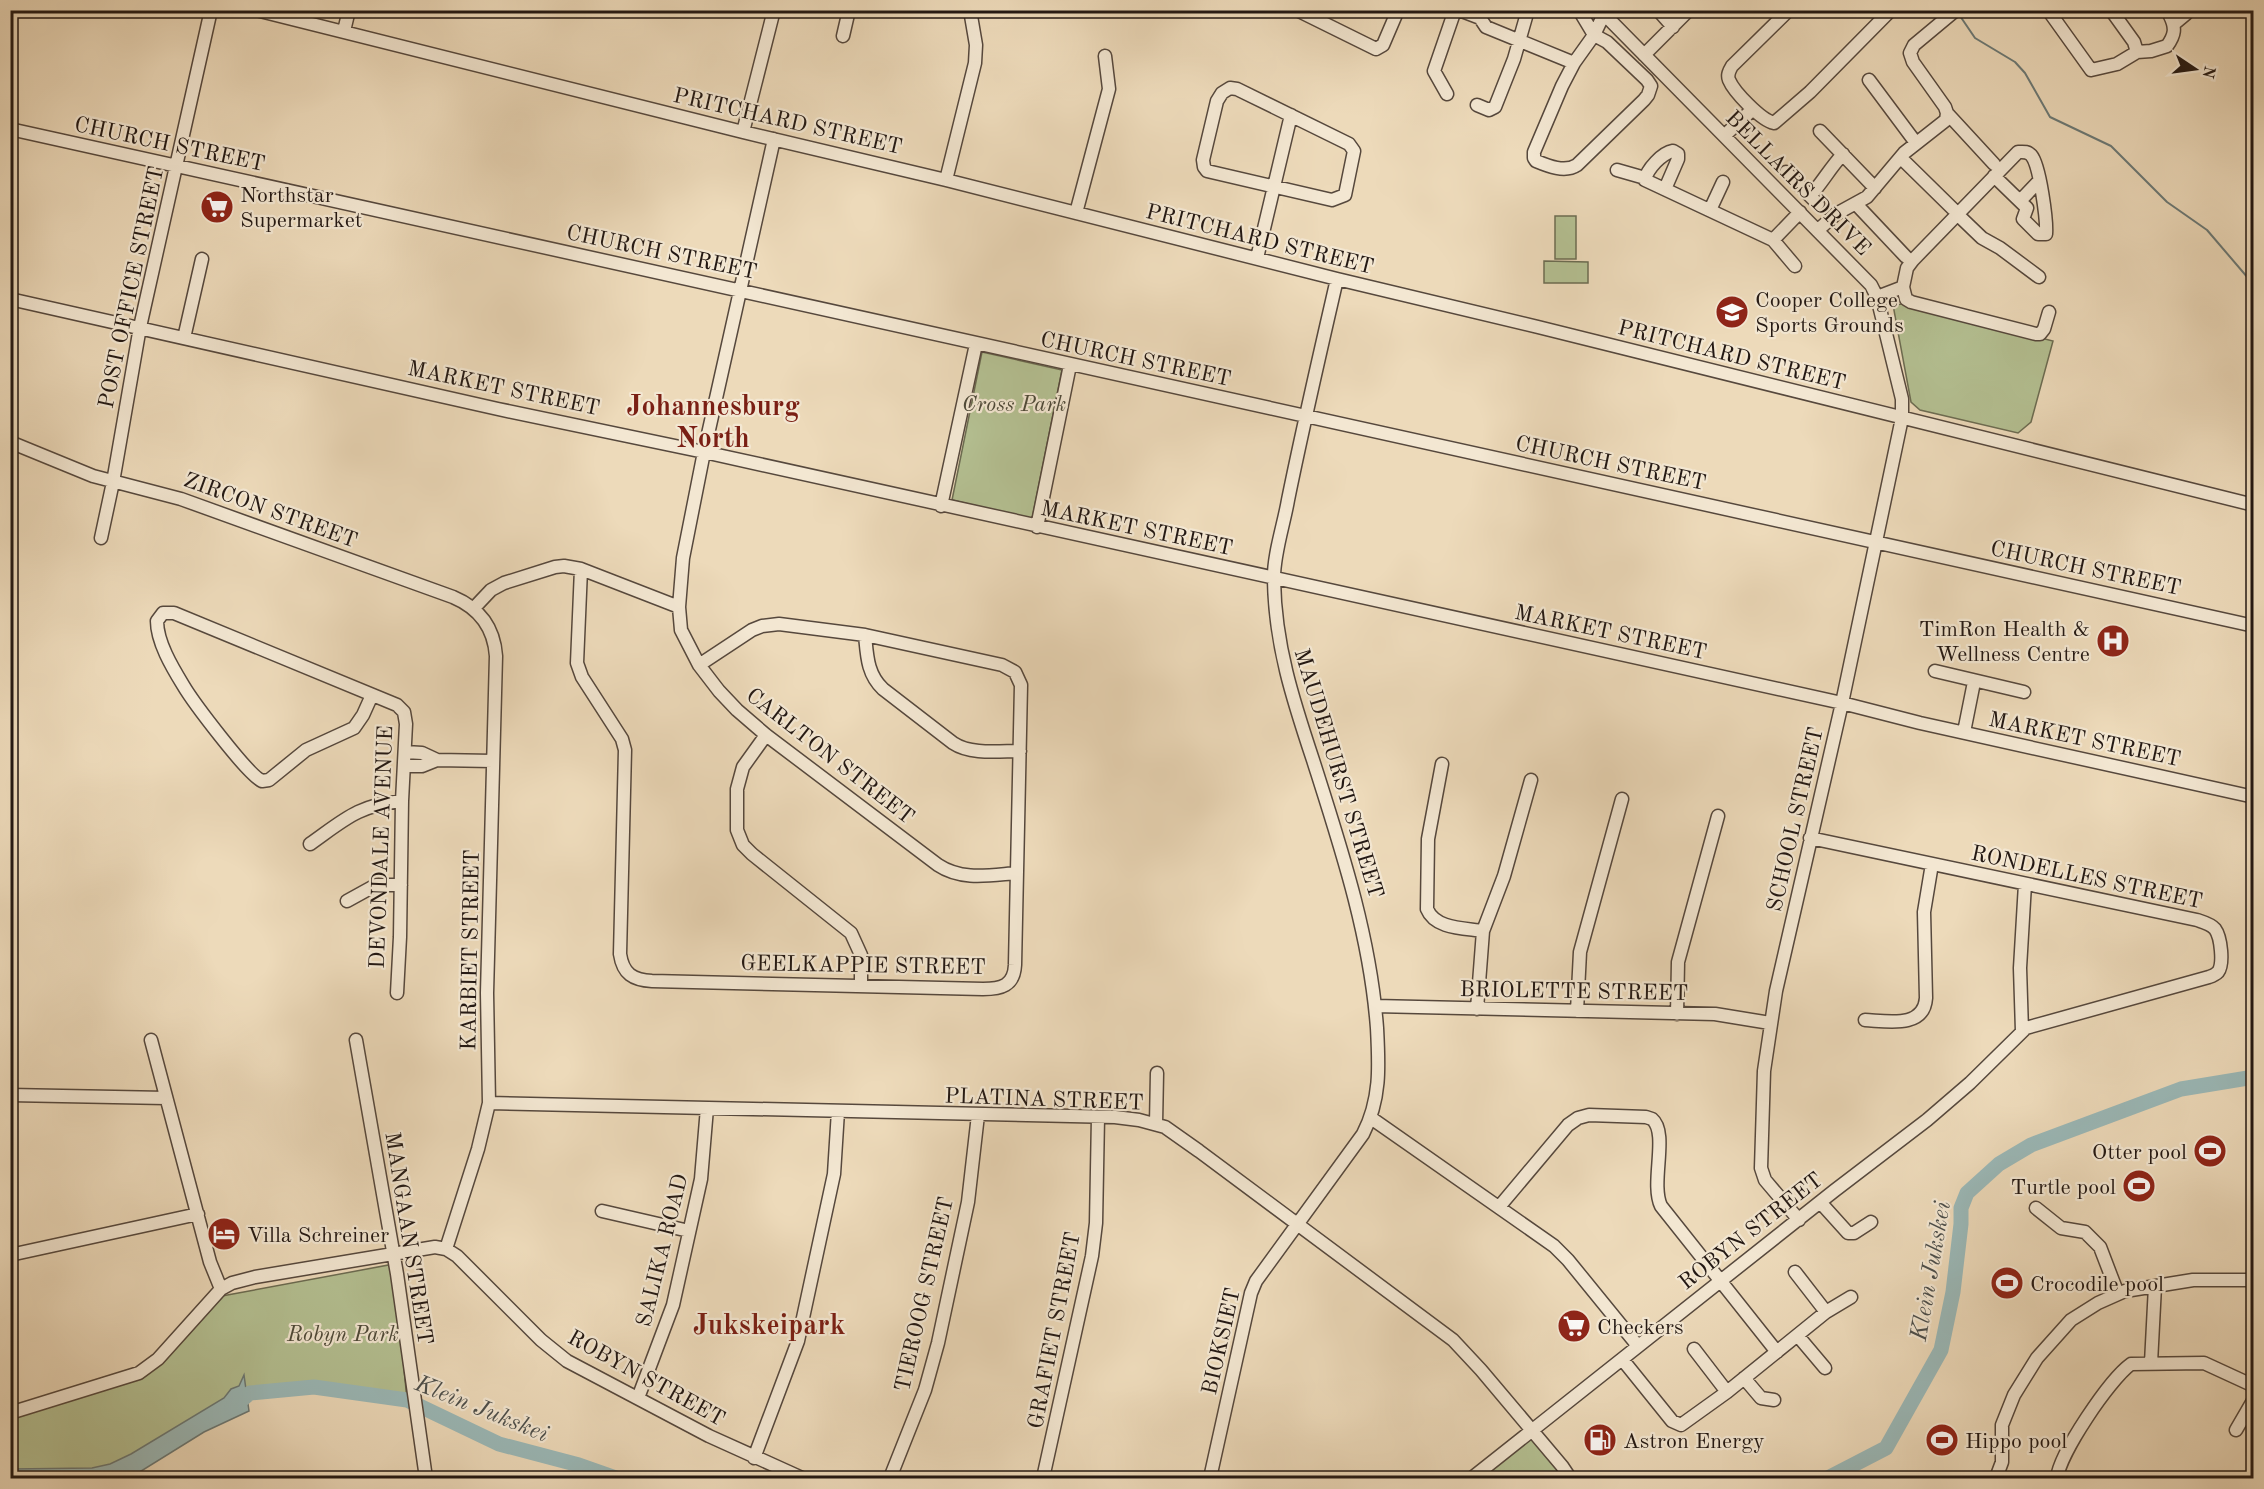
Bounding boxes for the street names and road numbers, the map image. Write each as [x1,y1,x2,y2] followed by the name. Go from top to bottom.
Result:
[671,85,904,159] street label: PRITCHARD STREET
[1721,107,1874,260] street label: BELLAIRS DRIVE
[72,114,267,176] street label: CHURCH STREET
[96,164,168,410] street label: POST OFFICE STREET
[1143,201,1376,279] street label: PRITCHARD STREET
[564,222,759,284] street label: CHURCH STREET
[1615,317,1848,395] street label: PRITCHARD STREET
[1038,329,1233,391] street label: CHURCH STREET
[406,358,602,420] street label: MARKET STREET
[1513,433,1708,495] street label: CHURCH STREET
[180,469,360,553] street label: ZIRCON STREET
[1039,498,1235,560] street label: MARKET STREET
[1988,538,2183,600] street label: CHURCH STREET
[1513,602,1709,664] street label: MARKET STREET
[1290,646,1387,901] street label: MAUDEHURST STREET
[742,684,918,829] street label: CARLTON STREET
[1987,709,2183,771] street label: MARKET STREET
[367,725,397,969] street label: DEVONDALE AVENUE
[1764,725,1828,914] street label: SCHOOL STREET
[1969,843,2204,913] street label: RONDELLES STREET
[458,849,484,1051] street label: KARBIET STREET
[740,953,986,979] street label: GEELKAPPIE STREET
[1459,979,1689,1005] street label: BRIOLETTE STREET
[944,1086,1144,1114] street label: PLATINA STREET
[380,1130,436,1346] street label: MANGAAN STREET
[1675,1169,1827,1294] street label: ROBYN STREET
[633,1172,693,1329] street label: SALIKA ROAD
[892,1195,958,1394] street label: TIEROOG STREET
[1025,1230,1085,1431] street label: GRAFIET STREET
[1199,1286,1245,1397] street label: BIOKSIET
[564,1327,728,1431] street label: ROBYN STREET

